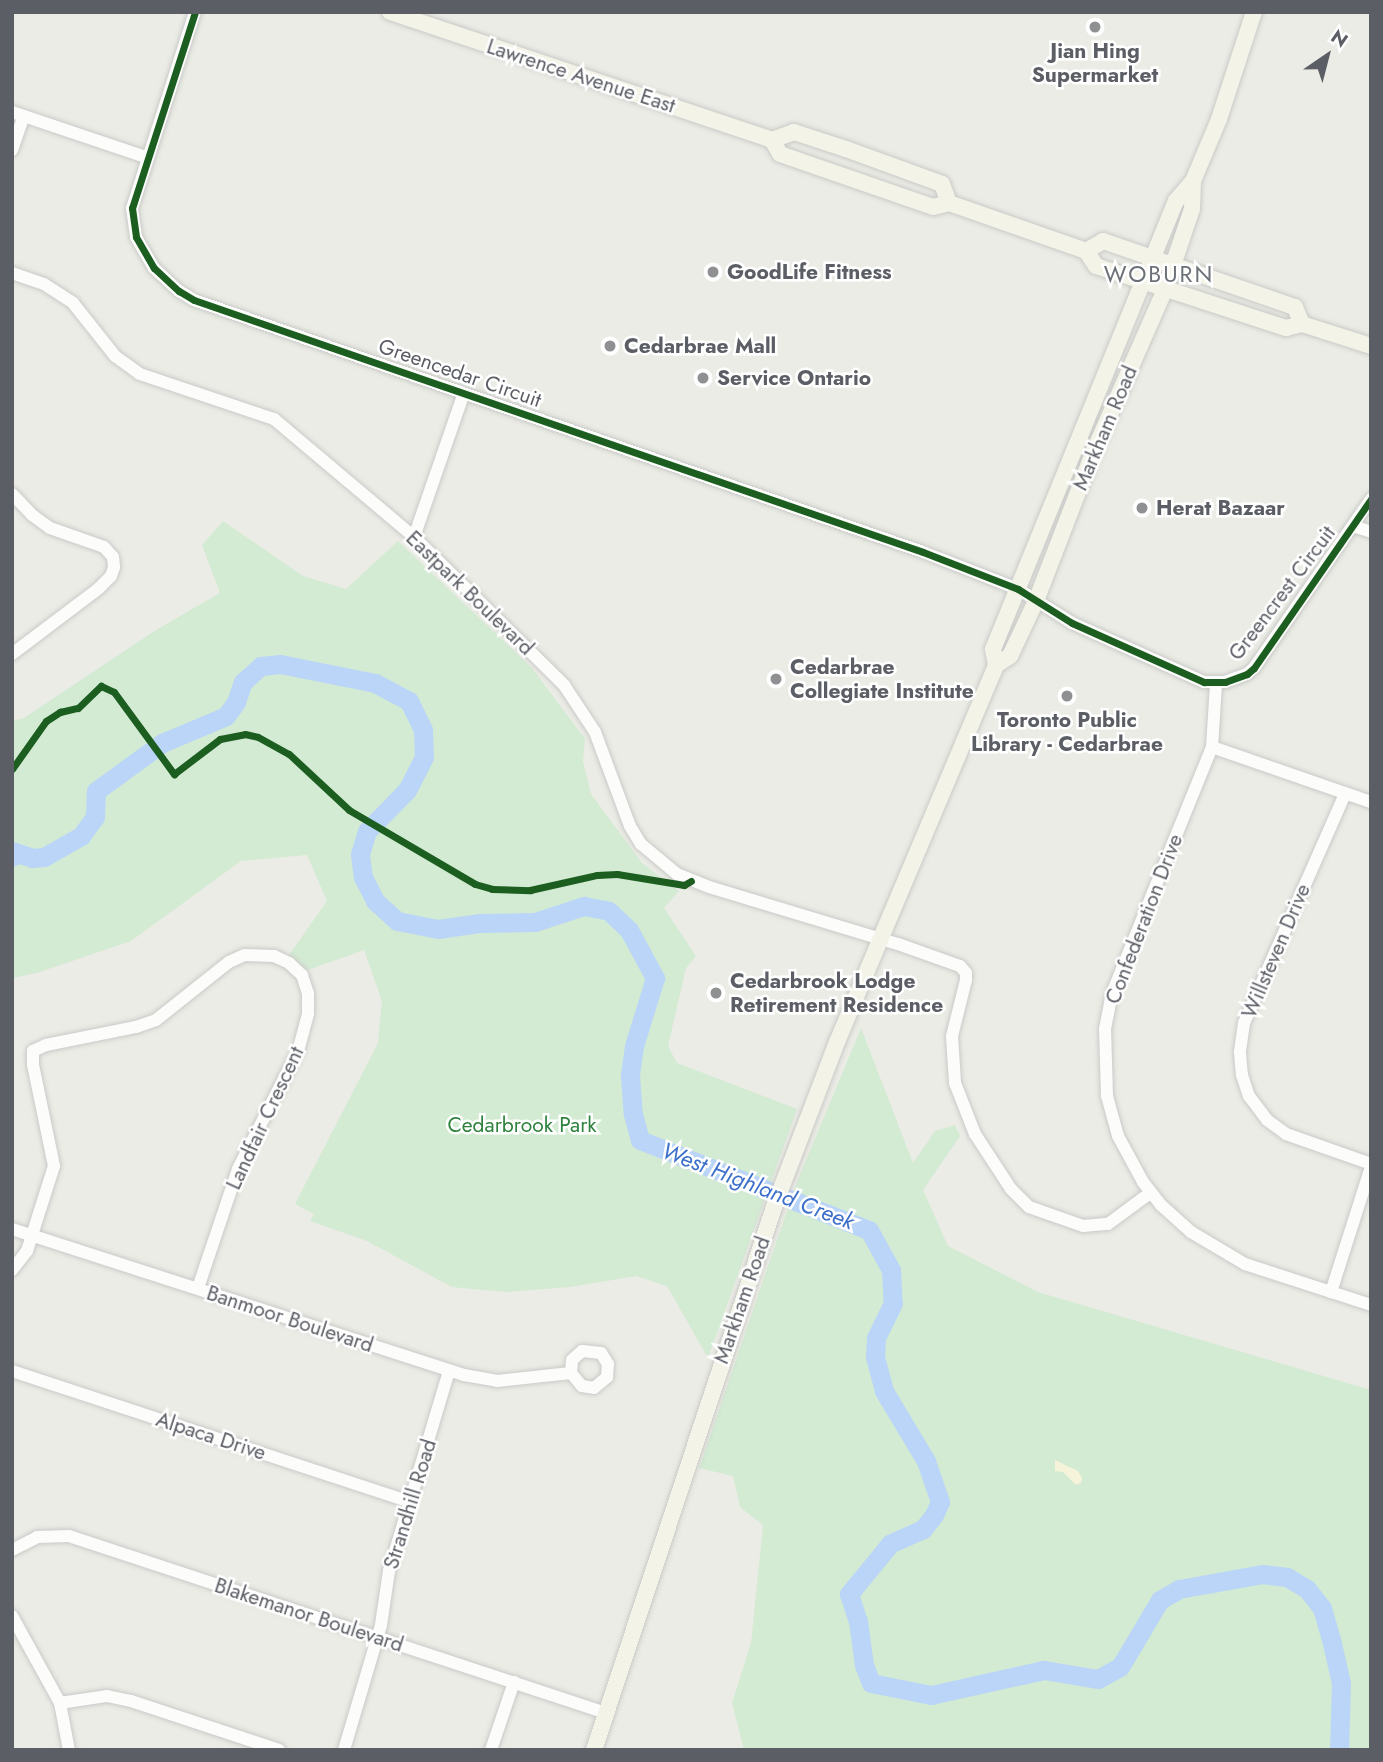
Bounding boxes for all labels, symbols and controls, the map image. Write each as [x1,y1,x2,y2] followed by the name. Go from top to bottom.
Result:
[1087,19,1103,35] marker: Jian Hing Supermarket
[1292,21,1362,91] north arrow
[1325,23,1353,54] text: N
[484,34,678,118] street label: Lawrence Avenue East
[1032,38,1158,88] place label: Jian Hing Supermarket
[727,259,892,285] place label: GoodLife Fitness
[1104,260,1214,288] district label: WOBURN
[705,264,721,280] marker: GoodLife Fitness
[375,333,545,413] street label: Greencedar Circuit
[624,333,776,359] place label: Cedarbrae Mall
[602,338,618,354] marker: Cedarbrae Mall
[1067,362,1143,494] street label: Markham Road
[717,365,871,391] place label: Service Ontario
[695,370,711,386] marker: Service Ontario
[1156,495,1285,521] place label: Herat Bazaar
[1134,500,1150,516] marker: Herat Bazaar
[1223,521,1341,665] street label: Greencrest Circuit
[401,526,539,660] street label: Eastpark Boulevard
[790,654,974,704] place label: Cedarbrae Collegiate Institute
[768,671,784,687] marker: Cedarbrae Collegiate Institute
[1059,688,1075,704] marker: Toronto Public Library - Cedarbrae
[971,707,1163,757] place label: Toronto Public Library - Cedarbrae
[1100,831,1188,1007] street label: Confederation Drive
[1236,880,1316,1022] street label: Willsteven Drive
[730,968,943,1018] place label: Cedarbrook Lodge Retirement Residence
[708,985,724,1001] marker: Cedarbrook Lodge Retirement Residence
[221,1042,309,1194] street label: Landfair Crescent
[447,1112,597,1138] park label: Cedarbrook Park
[658,1137,858,1235] water label: West Highland Creek
[708,1233,776,1367] street label: Markham Road
[204,1280,376,1358] street label: Banmoor Boulevard
[153,1406,269,1466] street label: Alpaca Drive
[378,1436,442,1572] street label: Strandhill Road
[211,1573,407,1657] street label: Blakemanor Boulevard

